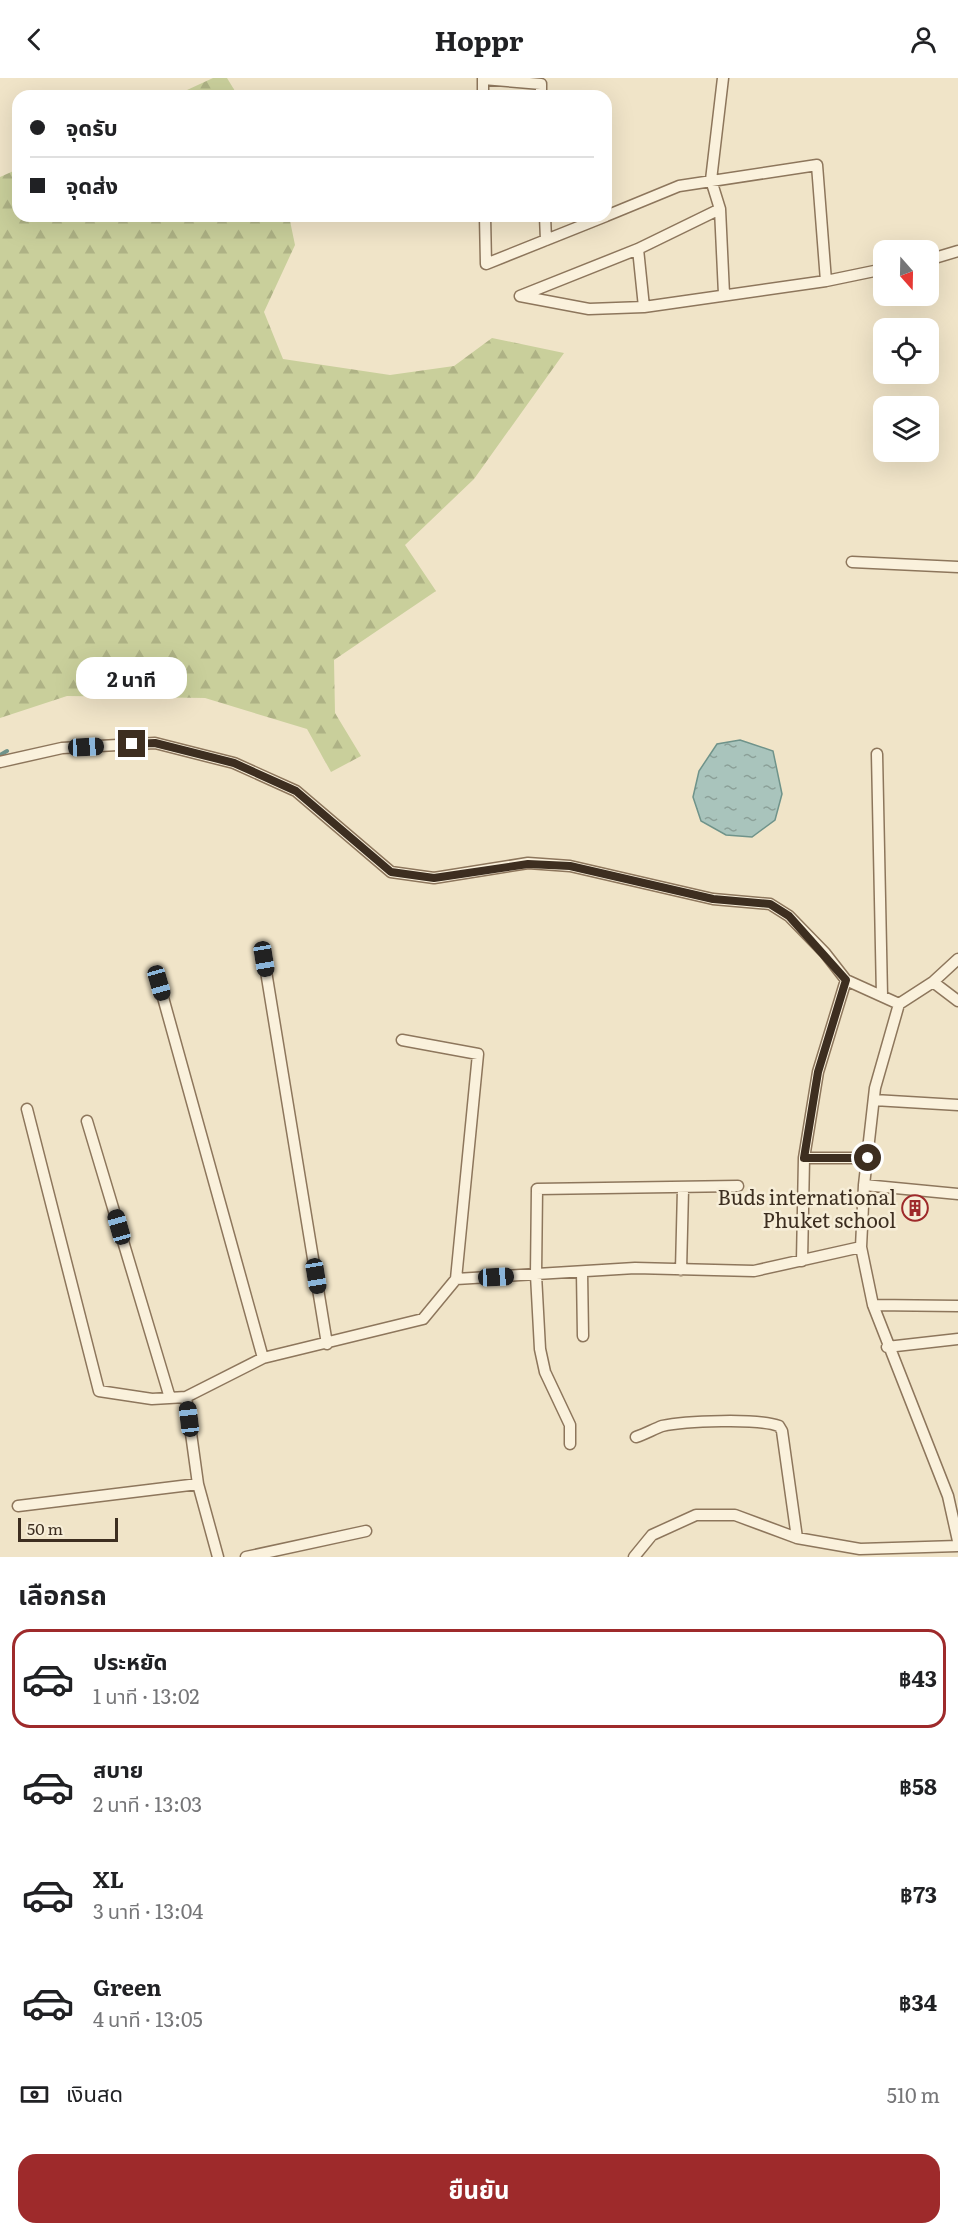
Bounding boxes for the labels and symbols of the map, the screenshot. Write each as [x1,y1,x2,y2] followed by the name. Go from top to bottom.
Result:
[873,240,939,306] north arrow
[76,657,188,699] callout: 2 นาที
[118,730,145,757] route end
[68,737,104,757] car
[252,940,276,978] car
[145,963,173,1003] car
[854,1144,881,1171] route start
[718,1181,896,1234] place label: Buds international Phuket school
[900,1193,930,1223] building icon: Buds international Phuket school
[105,1207,133,1247] car
[304,1257,328,1295] car
[478,1267,514,1287] car
[178,1400,200,1438] car
[18,1515,118,1542] scale bar

